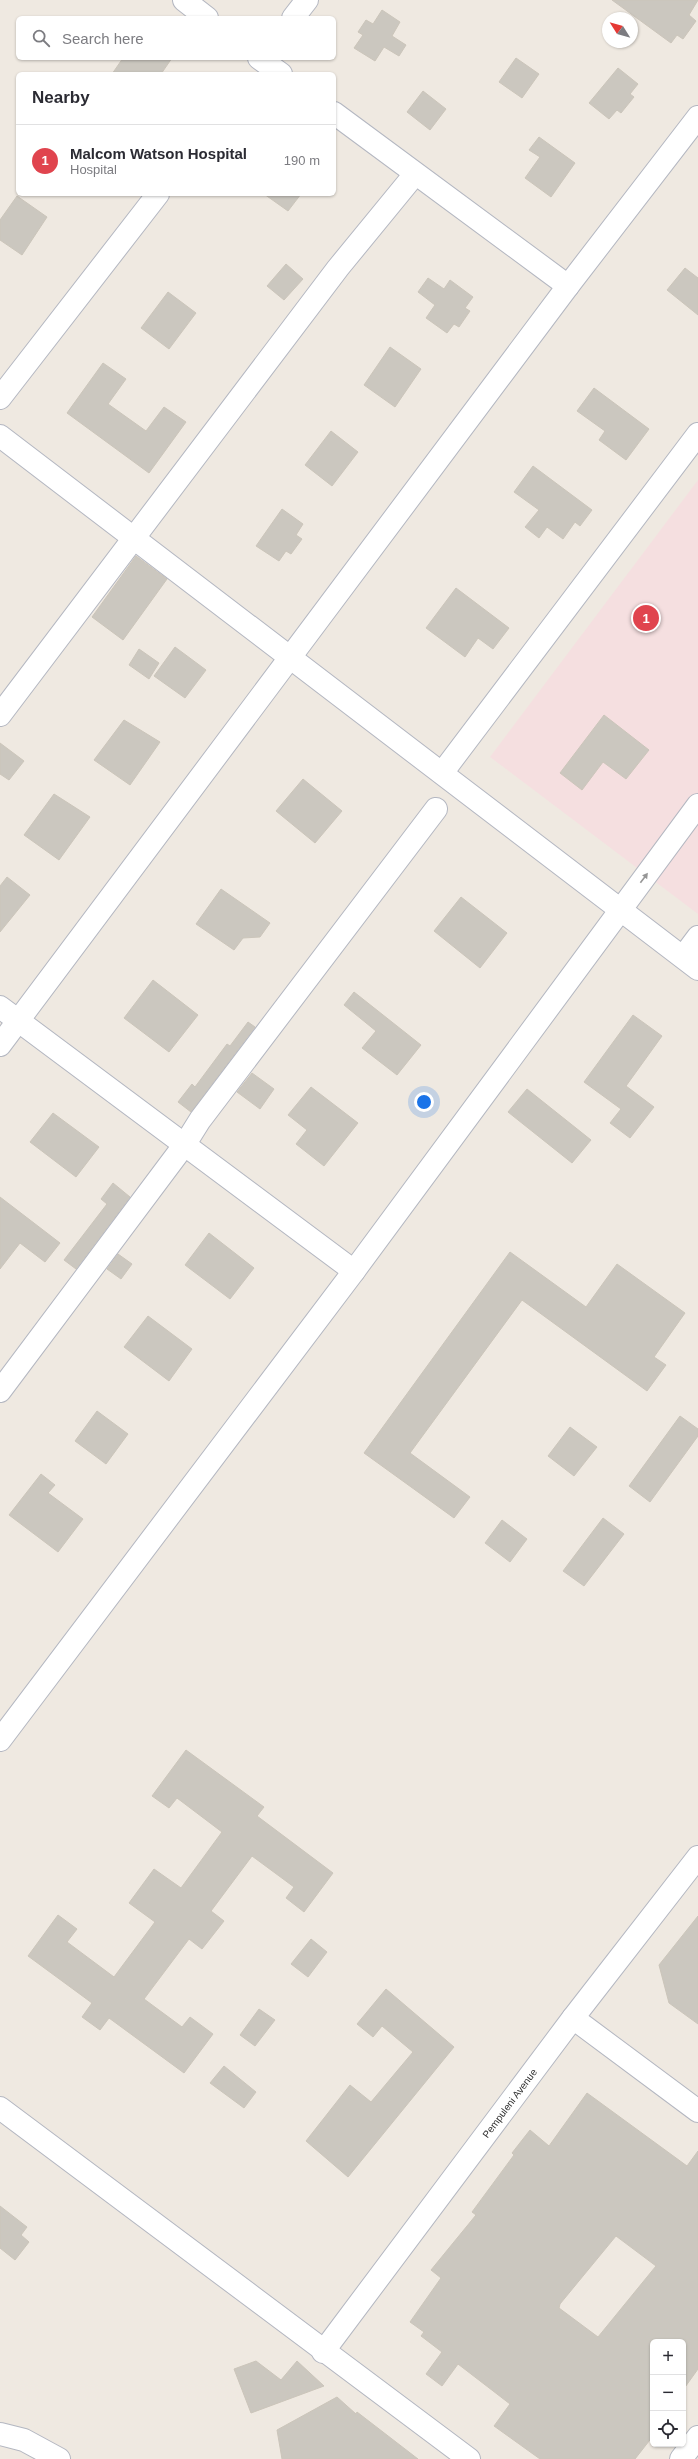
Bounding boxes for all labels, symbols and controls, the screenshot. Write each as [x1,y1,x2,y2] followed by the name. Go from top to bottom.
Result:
[602,12,638,48] north arrow
[16,16,336,60] search box
[30,27,52,49] icon: search
[62,30,144,47] text: Search here
[32,88,90,107] text: Nearby
[70,145,247,162] text: Malcom Watson Hospital
[41,153,49,168] text: 1
[284,153,320,168] text: 190 m
[70,162,117,177] text: Hospital
[633,603,659,633] pin: 1
[640,873,648,883] one-way arrow
[414,1092,434,1112] your location
[480,2066,539,2140] street label: Pempuleni Avenue
[650,2339,686,2447] map controls
[650,2339,686,2375] button: +
[650,2375,686,2411] button: −
[650,2411,686,2447] button: locate

